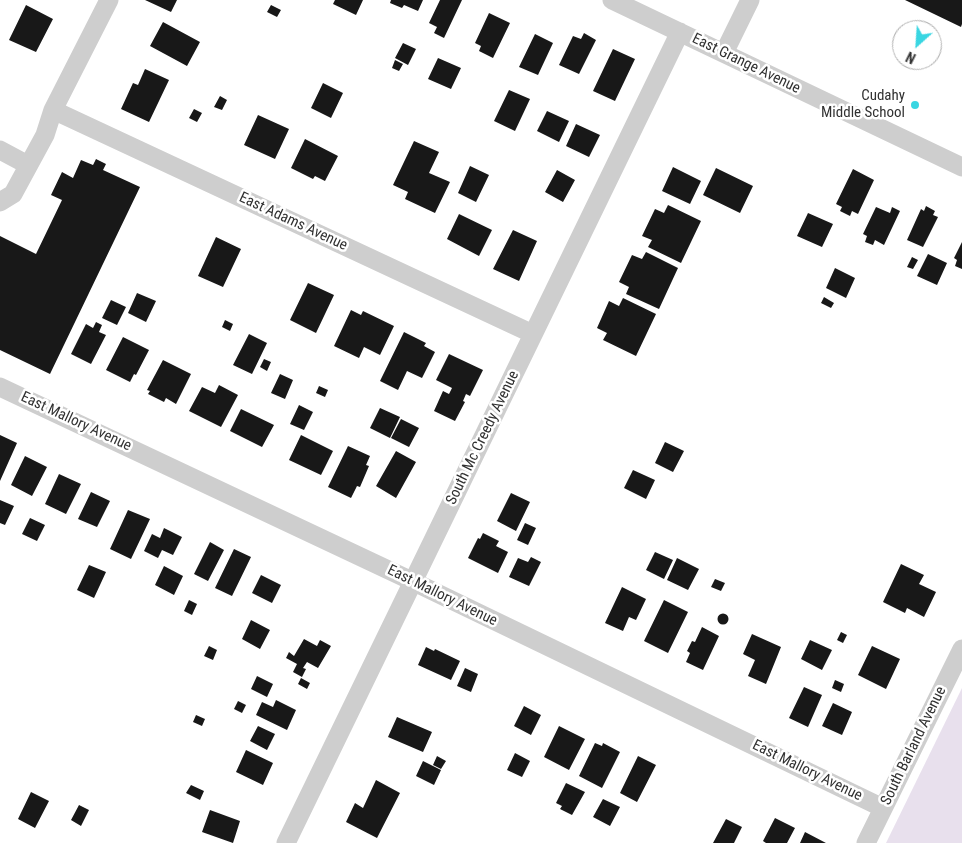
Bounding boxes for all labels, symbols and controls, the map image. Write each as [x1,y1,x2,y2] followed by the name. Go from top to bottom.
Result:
[892,20,942,70] north arrow
[689,30,803,98] street label: East Grange Avenue
[904,49,918,67] text: N
[821,87,905,122] place label: Cudahy Middle School
[909,99,921,111] marker: Cudahy Middle School
[236,189,350,255] street label: East Adams Avenue
[443,368,523,508] street label: South Mc Creedy Avenue
[18,389,134,455] street label: East Mallory Avenue
[384,562,500,630] street label: East Mallory Avenue
[878,684,950,808] street label: South Barland Avenue
[749,737,865,805] street label: East Mallory Avenue

